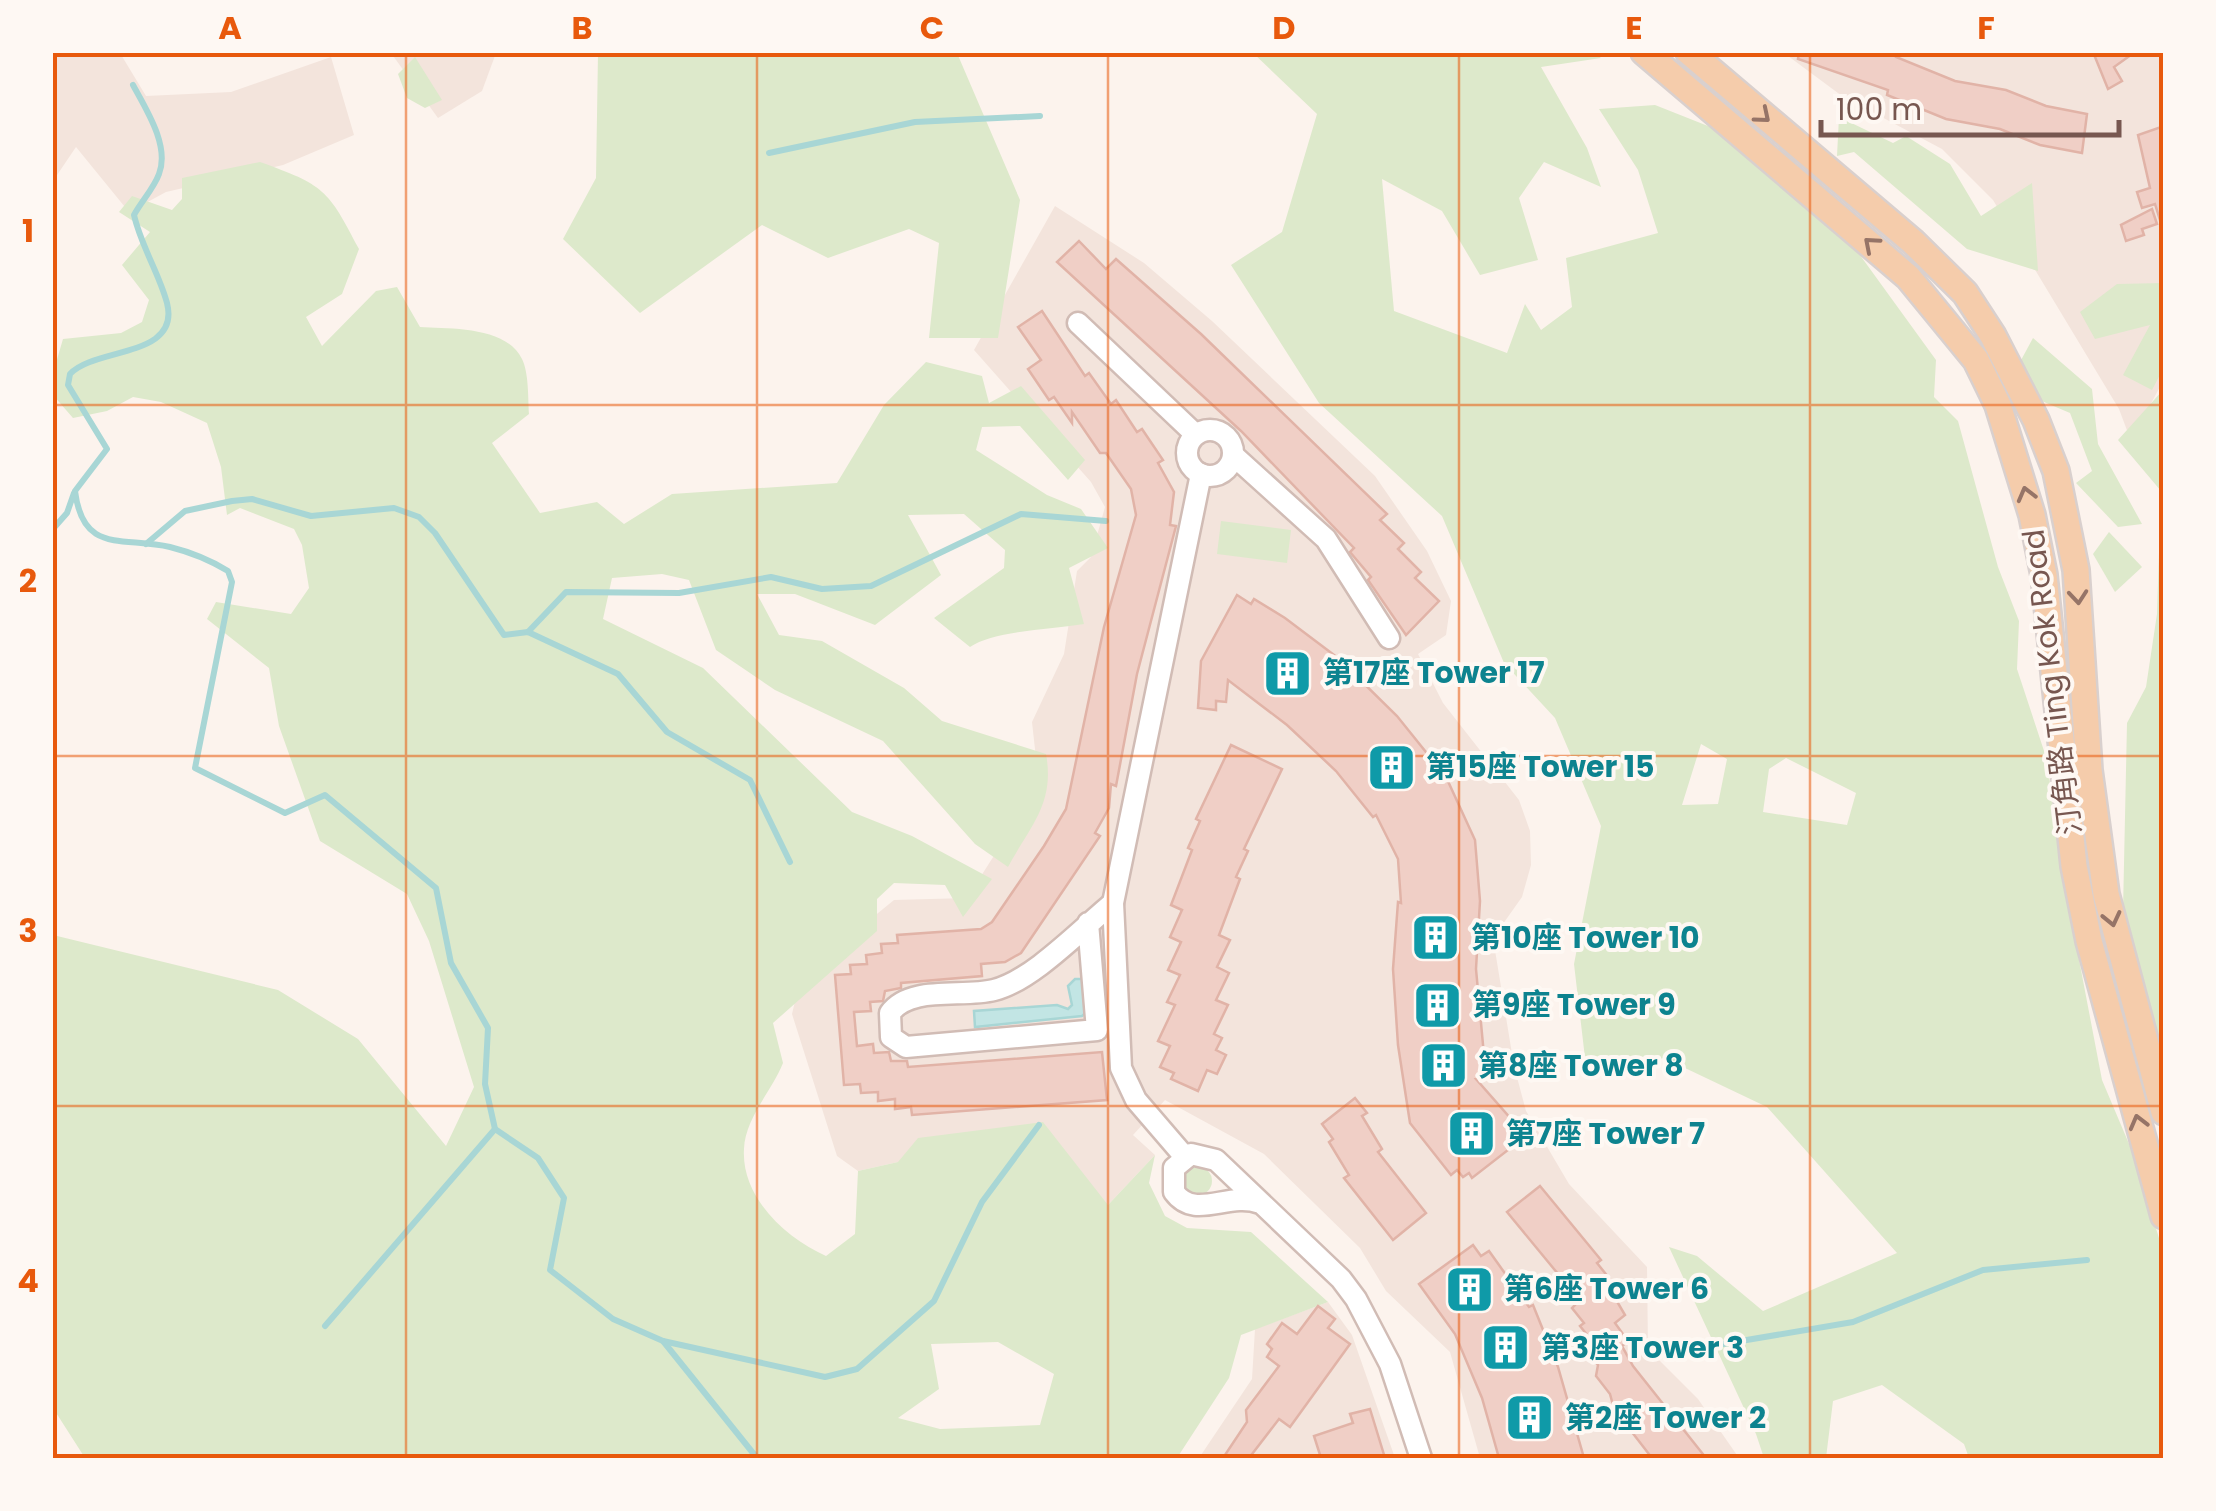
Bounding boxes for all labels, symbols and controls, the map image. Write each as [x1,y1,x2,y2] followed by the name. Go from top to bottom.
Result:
[218,5,242,50] text: A
[571,5,593,50] text: B
[920,5,944,50] text: C
[1272,5,1296,50] text: D
[1625,5,1643,50] text: E
[1977,5,1995,50] text: F
[1821,75,2118,137] scale bar
[1836,88,1922,131] text: 100 m
[1752,104,1770,122] one-way arrow
[22,208,34,253] text: 1
[1865,238,1883,256] one-way arrow
[2017,486,2038,503] one-way arrow
[2011,527,2092,837] street label: 汀角路 Ting Kok Road
[19,558,37,603] text: 2
[2067,589,2089,605] one-way arrow
[1262,647,1314,699] building icon: 第17座 Tower 17
[1323,651,1545,694] place label: 第17座 Tower 17
[1365,741,1417,793] building icon: 第15座 Tower 15
[1426,745,1654,788] place label: 第15座 Tower 15
[18,908,38,953] text: 3
[2100,910,2121,927] one-way arrow
[1410,912,1462,964] building icon: 第10座 Tower 10
[1471,916,1700,959] place label: 第10座 Tower 10
[1411,979,1463,1031] building icon: 第9座 Tower 9
[1472,983,1676,1026] place label: 第9座 Tower 9
[1417,1040,1469,1092] building icon: 第8座 Tower 8
[1478,1044,1684,1087] place label: 第8座 Tower 8
[1445,1108,1497,1160] building icon: 第7座 Tower 7
[1506,1112,1705,1155] place label: 第7座 Tower 7
[2129,1114,2150,1131] one-way arrow
[17,1258,39,1303] text: 4
[1443,1263,1495,1315] building icon: 第6座 Tower 6
[1504,1267,1709,1310] place label: 第6座 Tower 6
[1480,1322,1532,1374] building icon: 第3座 Tower 3
[1541,1326,1744,1369] place label: 第3座 Tower 3
[1504,1392,1556,1444] building icon: 第2座 Tower 2
[1565,1396,1766,1439] place label: 第2座 Tower 2

